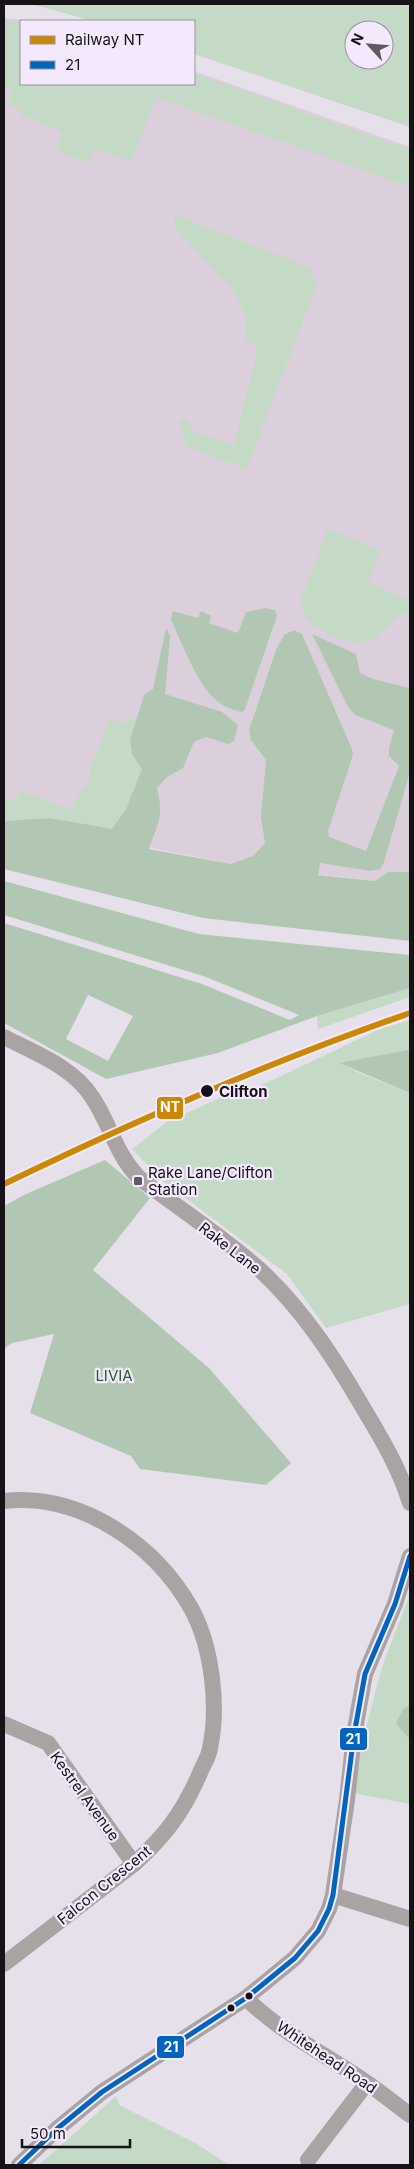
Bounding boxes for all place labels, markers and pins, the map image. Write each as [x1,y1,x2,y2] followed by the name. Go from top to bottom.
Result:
[219,1082,268,1101] place label: Clifton
[199,1083,215,1099] marker: Clifton
[148,1163,273,1199] place label: Rake Lane/Clifton Station
[132,1175,144,1187] marker: Rake Lane/Clifton Station
[244,1991,254,2001] unlabelled marker
[226,2003,236,2013] unlabelled marker

